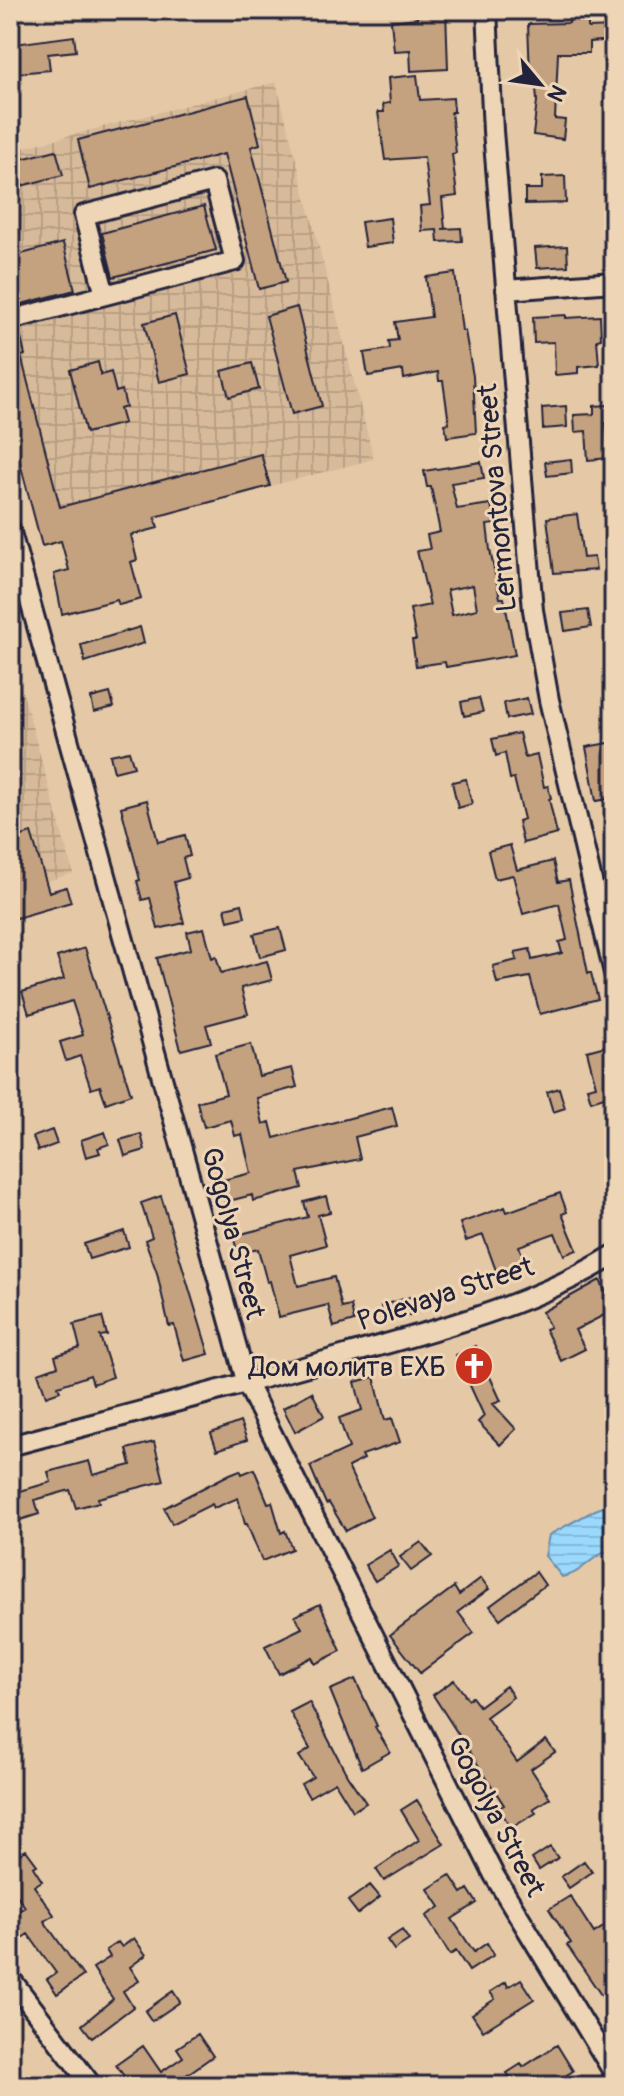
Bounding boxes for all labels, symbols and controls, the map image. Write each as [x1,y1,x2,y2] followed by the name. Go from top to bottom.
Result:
[500,44,580,124] north arrow
[541,80,572,107] text: N
[470,382,525,613] street label: Lermontova Street
[193,1144,272,1324] street label: Gogolya Street
[353,1249,539,1339] street label: Polevaya Street
[453,1345,495,1387] church icon: Дом молитв ЕХБ
[248,1350,446,1385] place label: Дом молитв ЕХБ
[439,1731,553,1903] street label: Gogolya Street

